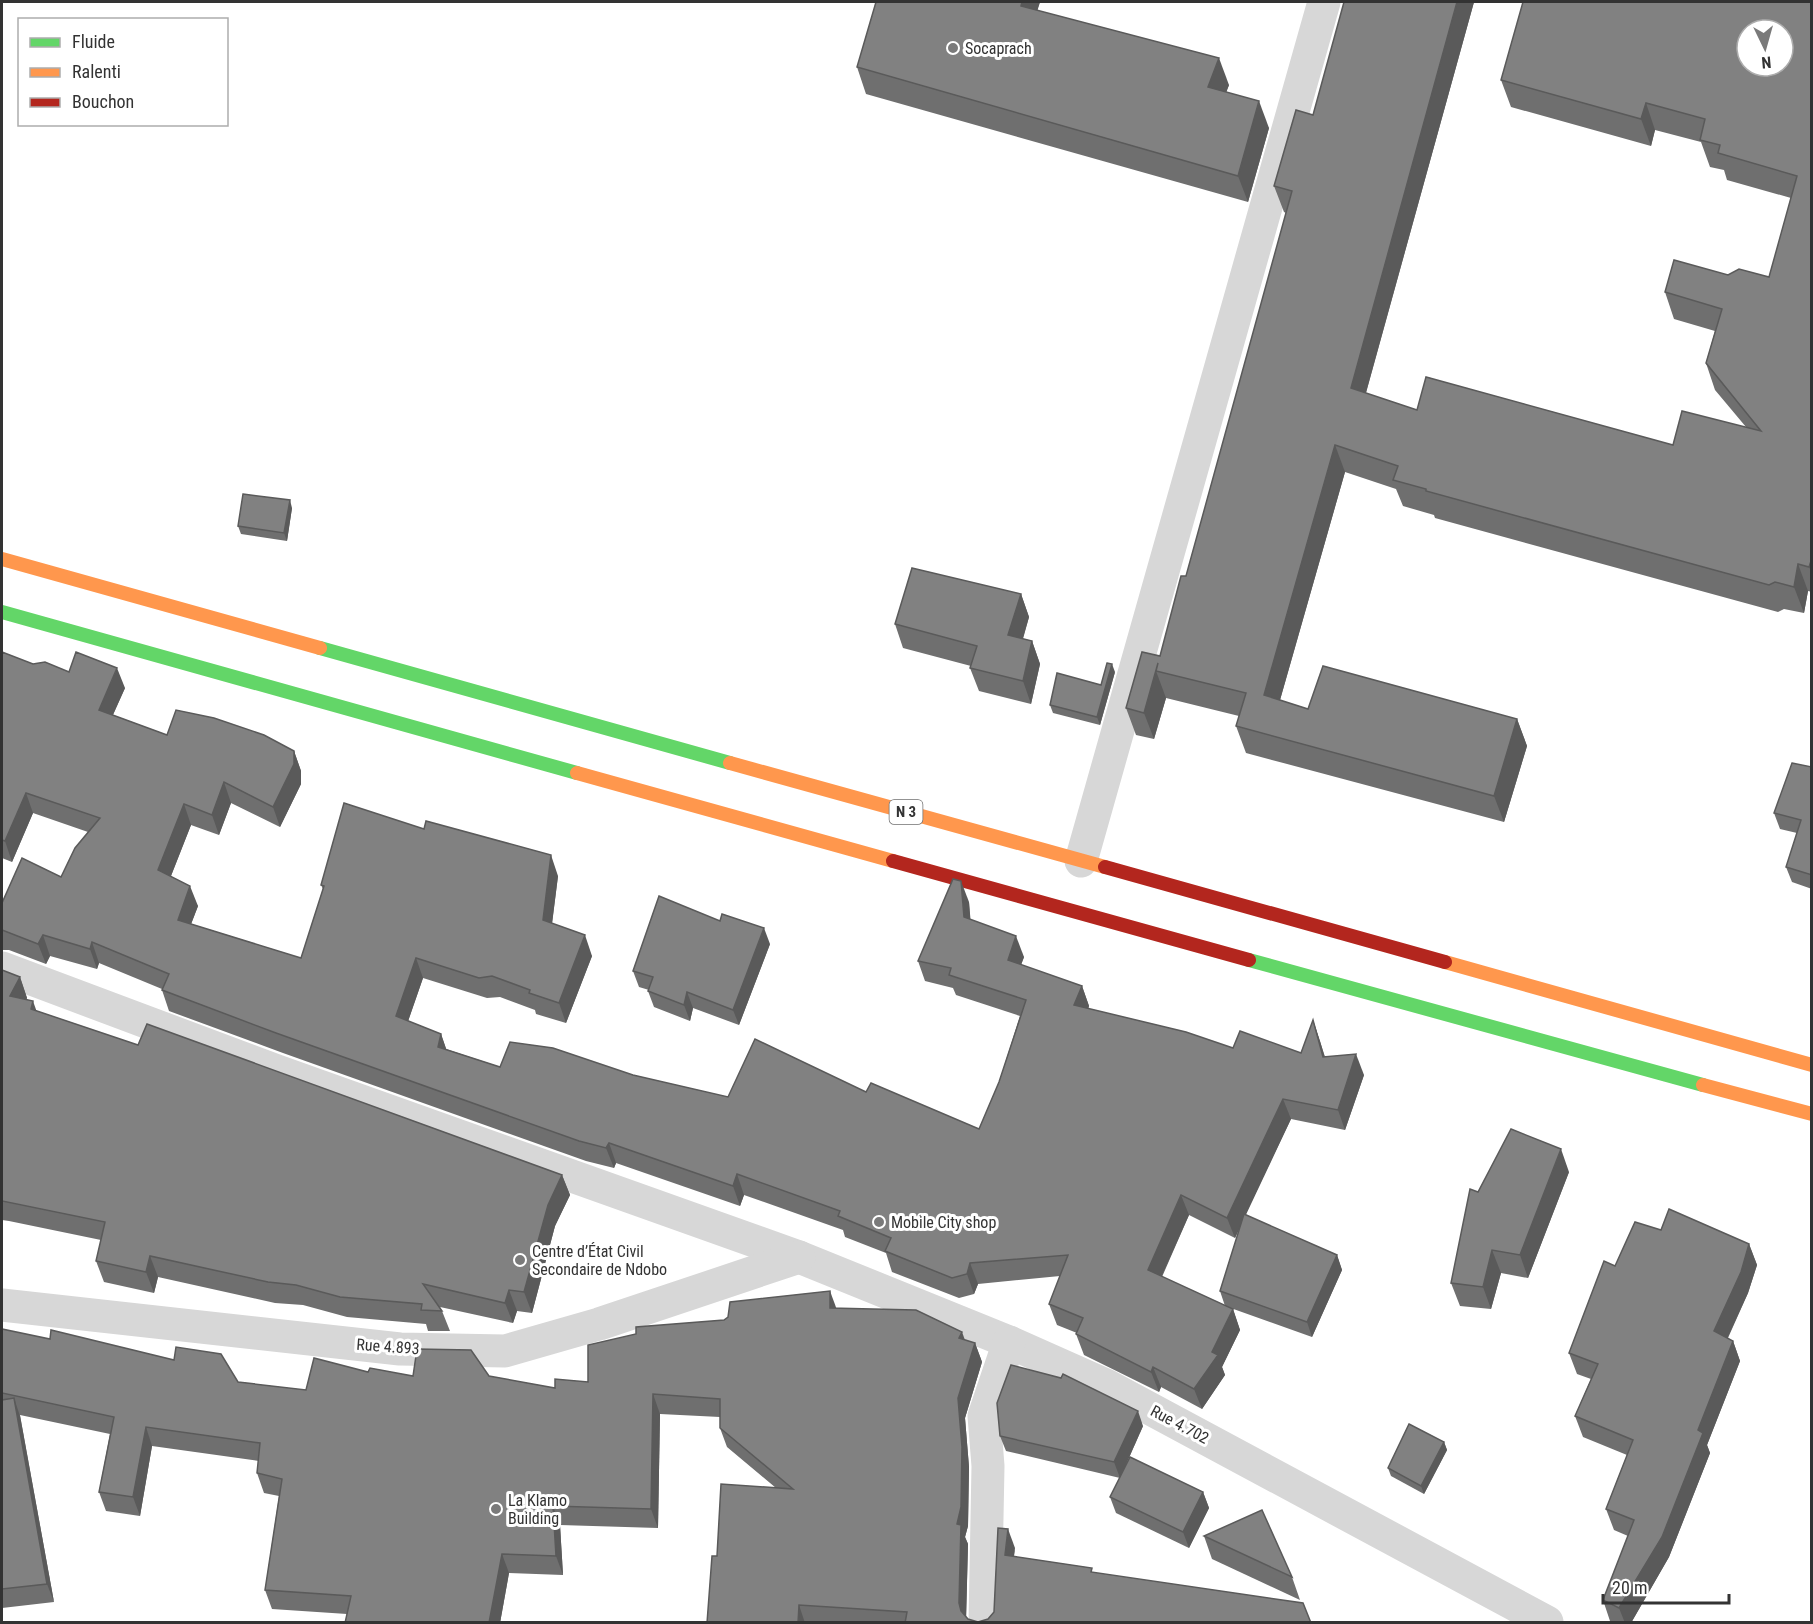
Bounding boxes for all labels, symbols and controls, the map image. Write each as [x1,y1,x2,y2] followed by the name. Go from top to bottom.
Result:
[18,18,228,126] legend
[1735,18,1795,78] north arrow
[72,31,115,52] text: Fluide
[965,39,1032,58] place label: Socaprach
[946,41,960,55] marker: Socaprach
[1761,53,1772,72] text: N
[72,61,121,82] text: Ralenti
[72,91,134,112] text: Bouchon
[890,800,922,824] road number: N 3
[891,1213,996,1232] place label: Mobile City shop
[872,1215,886,1229] marker: Mobile City shop
[532,1242,667,1279] place label: Centre d’État Civil Secondaire de Ndobo
[513,1253,527,1267] marker: Centre d’État Civil Secondaire de Ndobo
[356,1335,420,1358] street label: Rue 4.893
[1147,1401,1212,1448] street label: Rue 4.702
[508,1491,567,1528] place label: La Klamo Building
[489,1502,503,1516] marker: La Klamo Building
[1603,1567,1729,1605] scale bar
[1612,1577,1647,1598] text: 20 m

